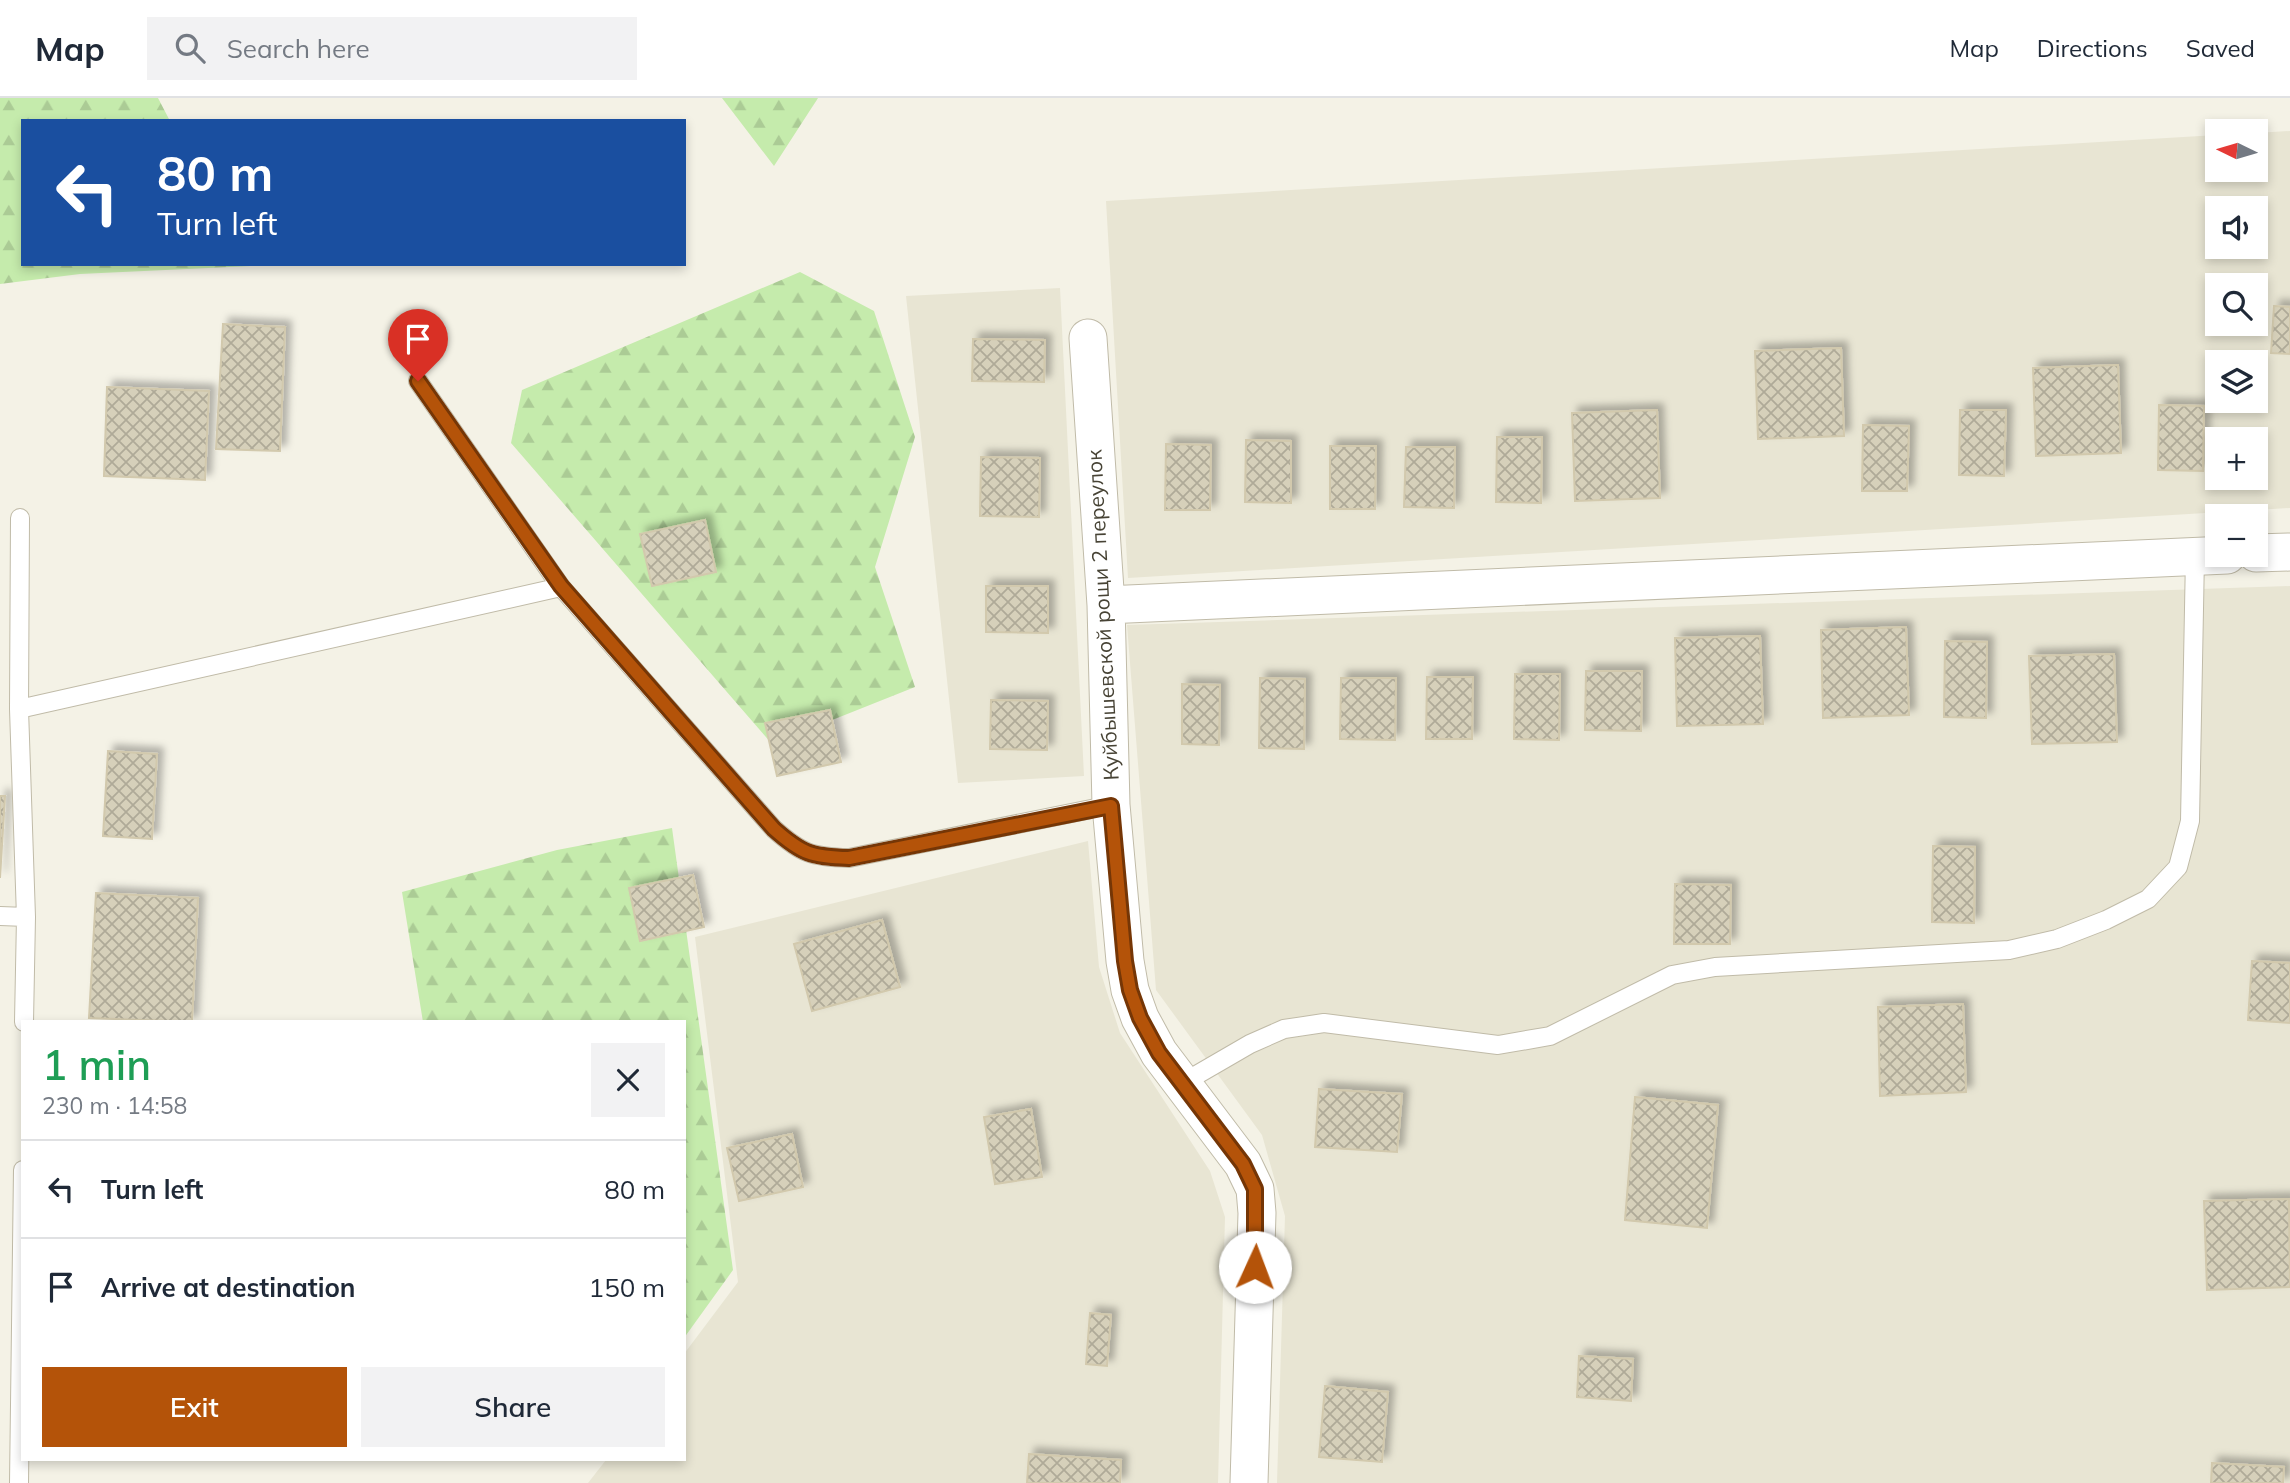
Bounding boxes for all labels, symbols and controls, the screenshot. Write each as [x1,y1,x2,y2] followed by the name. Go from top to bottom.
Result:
[147,17,637,80] search box
[35,28,105,69] text: Map
[171,29,209,67] icon: search
[227,32,370,65] text: Search here
[1949,33,1999,63] text: Map
[2037,33,2148,63] text: Directions
[2186,33,2255,63] text: Saved
[2205,119,2268,182] north arrow
[2205,119,2268,567] map controls
[157,142,273,203] text: 80 m
[42,147,133,238] icon: left
[2205,196,2268,259] button: sound
[157,203,277,243] text: Turn left
[2205,273,2268,336] button: search
[388,309,448,381] pin
[399,320,437,358] icon: arrive
[2205,350,2268,413] button: layers
[2205,427,2268,490] button: +
[1080,448,1124,781] street label: Куйбышевской рощи 2 переулок
[2205,504,2268,567] button: −
[42,1038,151,1091] text: 1 min
[591,1043,665,1117] button: close
[42,1091,187,1120] text: 230 m · 14:58
[42,1170,80,1208] icon: left
[101,1173,203,1206] text: Turn left
[604,1173,665,1206] text: 80 m
[1218,1230,1292,1304] position arrow
[42,1268,80,1306] icon: arrive
[101,1271,356,1304] text: Arrive at destination
[589,1271,665,1304] text: 150 m
[42,1367,347,1447] button: Exit
[361,1367,665,1447] button: Share

